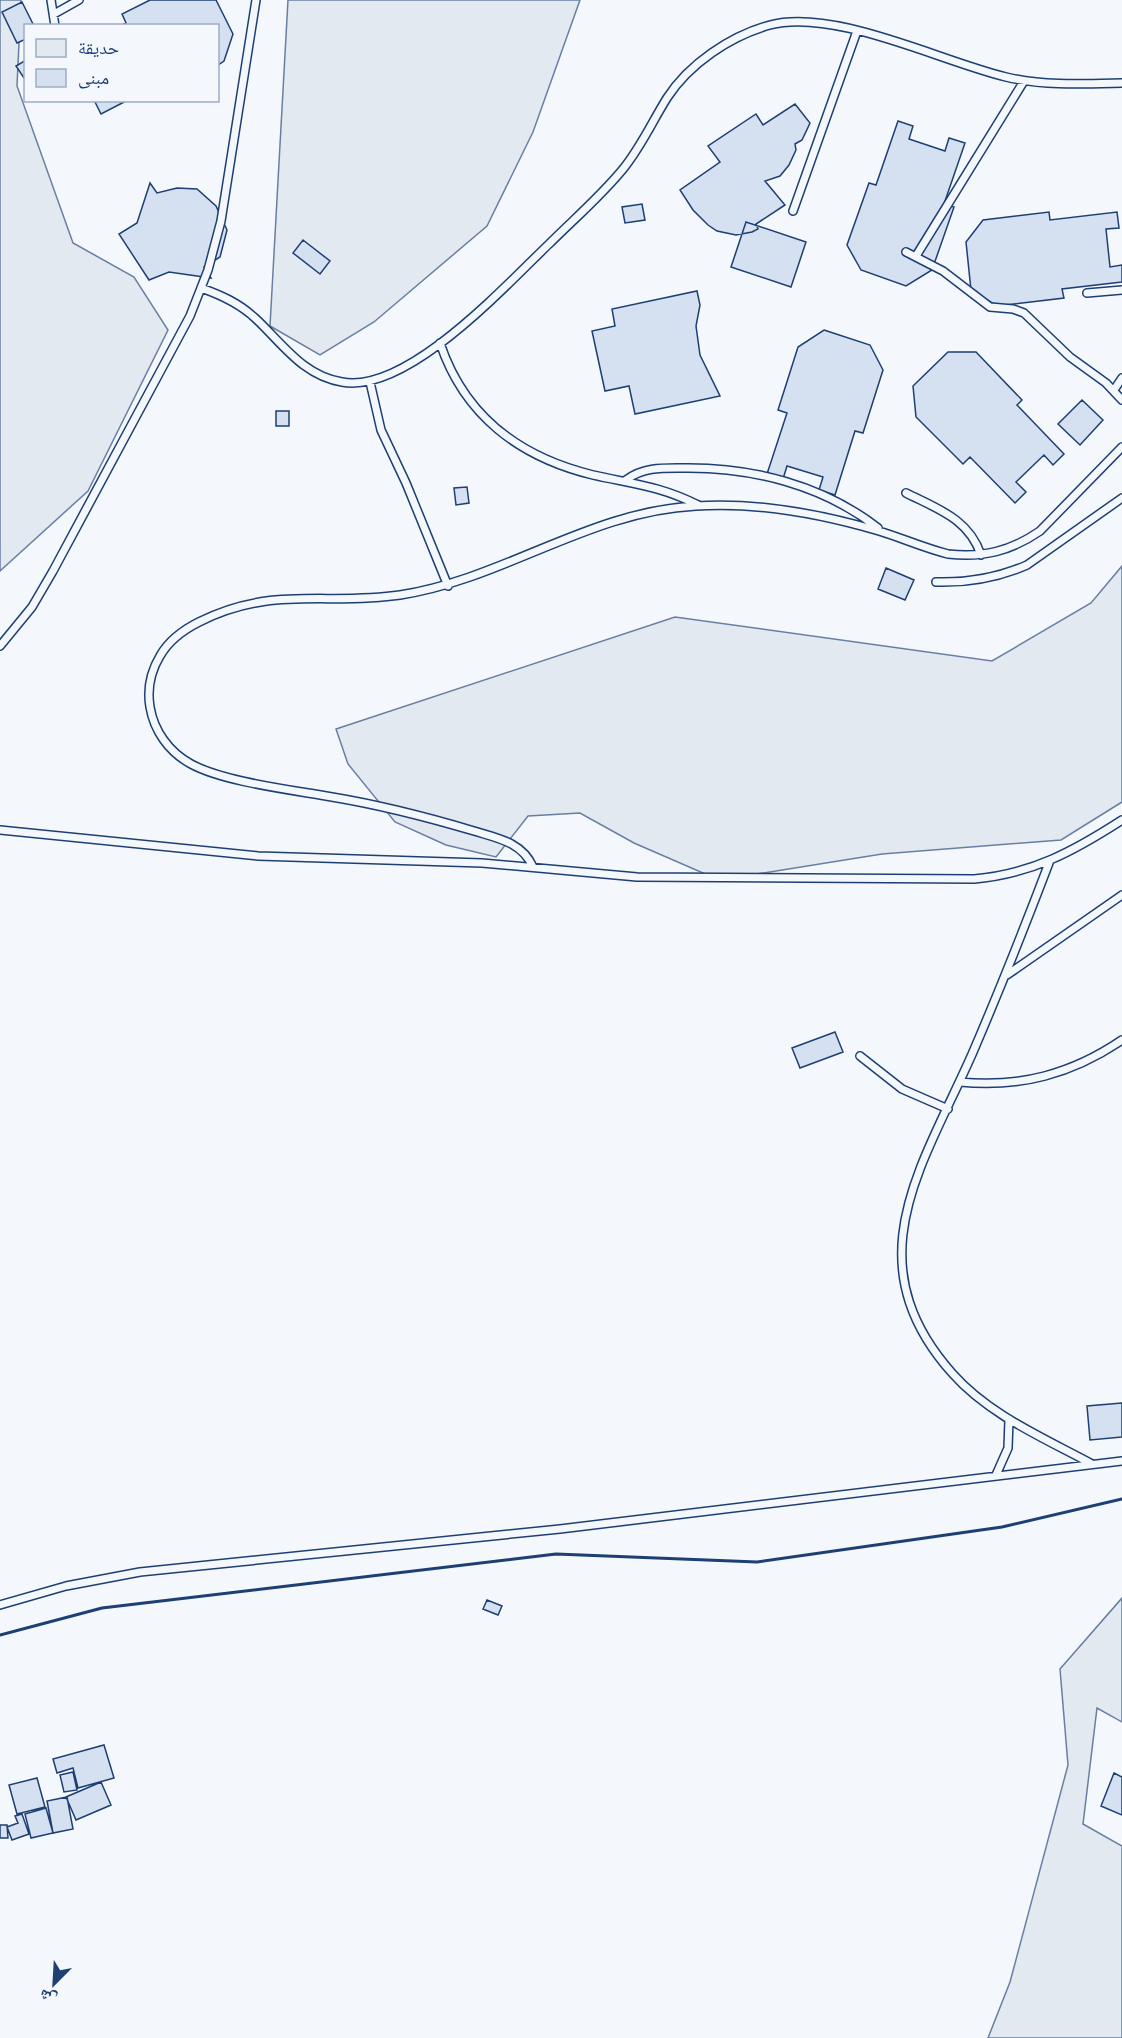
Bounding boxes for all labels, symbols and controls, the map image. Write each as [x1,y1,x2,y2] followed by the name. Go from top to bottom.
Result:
[24,24,219,102] legend
[78,38,119,58] text: حديقة
[78,68,109,89] text: مبنى
[24,1954,84,2014] north arrow
[37,1985,60,2008] text: ش

